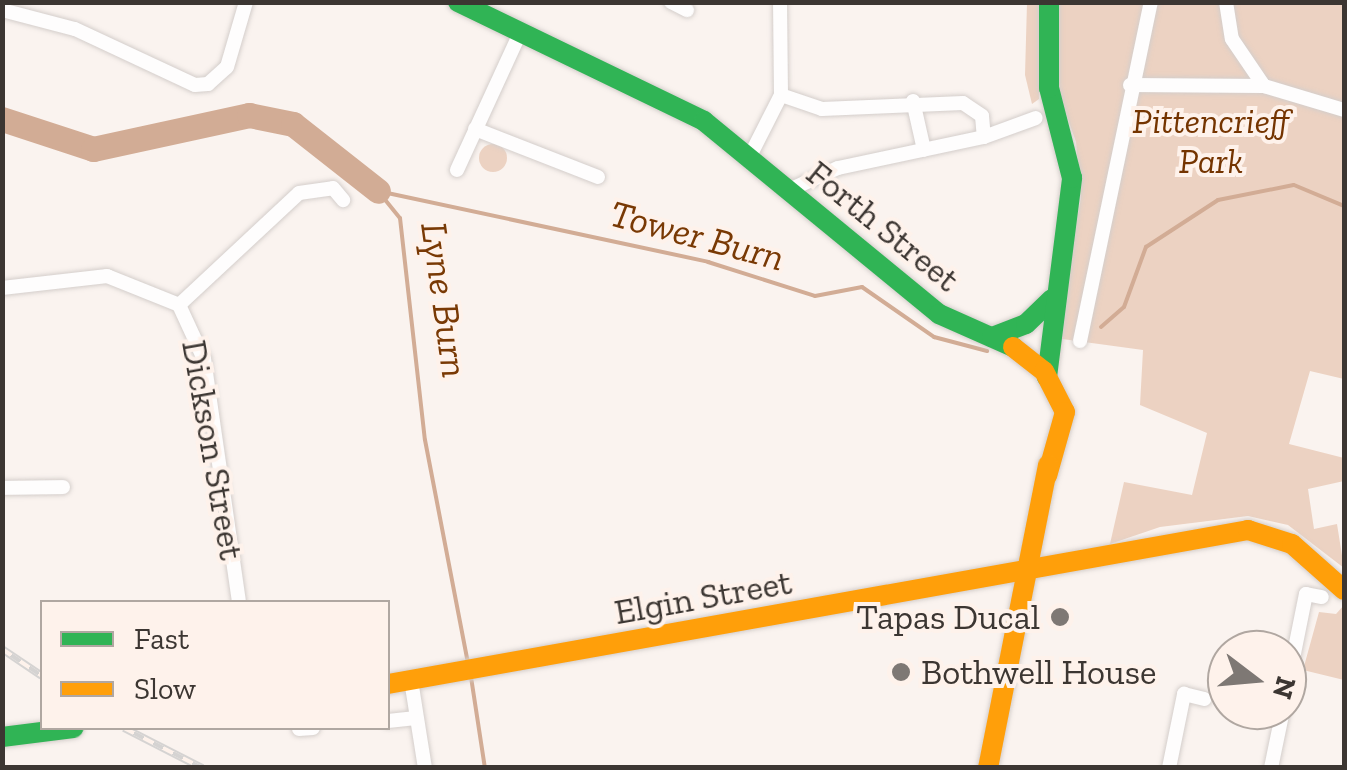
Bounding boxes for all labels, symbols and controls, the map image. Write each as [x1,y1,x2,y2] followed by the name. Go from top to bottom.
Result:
[1132,100,1290,182] park label: Pittencrieff Park
[798,152,968,300] street label: Forth Street
[605,191,789,281] water label: Tower Burn
[411,219,477,381] water label: Lyne Burn
[173,337,253,563] street label: Dickson Street
[611,561,795,633] street label: Elgin Street
[856,596,1040,638] place label: Tapas Ducal
[40,600,390,730] legend
[1049,606,1071,628] marker: Tapas Ducal
[134,621,189,657] text: Fast
[1207,630,1307,730] north arrow
[921,651,1156,693] place label: Bothwell House
[890,661,912,683] marker: Bothwell House
[134,671,196,707] text: Slow
[1266,673,1303,703] text: N

